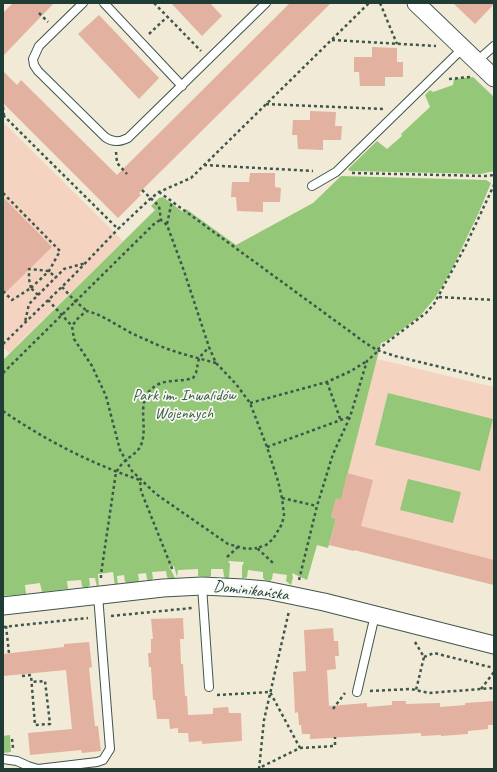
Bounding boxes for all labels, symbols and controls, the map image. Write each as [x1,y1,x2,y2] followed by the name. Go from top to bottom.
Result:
[133,386,235,424] park label: Park im. Inwalidów Wojennych
[212,577,290,605] street label: Dominikańska

